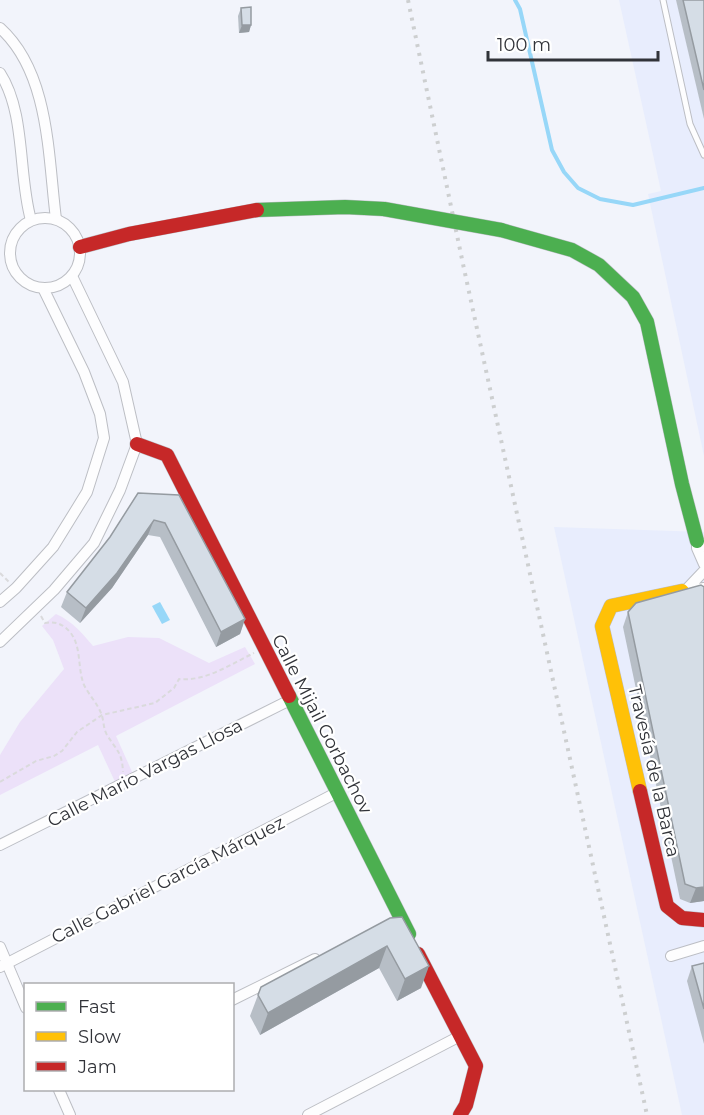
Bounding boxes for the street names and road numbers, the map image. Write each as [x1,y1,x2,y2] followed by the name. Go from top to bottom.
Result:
[267,631,377,818] street label: Calle Mijail Gorbachov
[623,683,685,859] street label: Travesía de la Barca
[44,714,246,832] street label: Calle Mario Vargas Llosa
[48,812,288,948] street label: Calle Gabriel García Márquez

